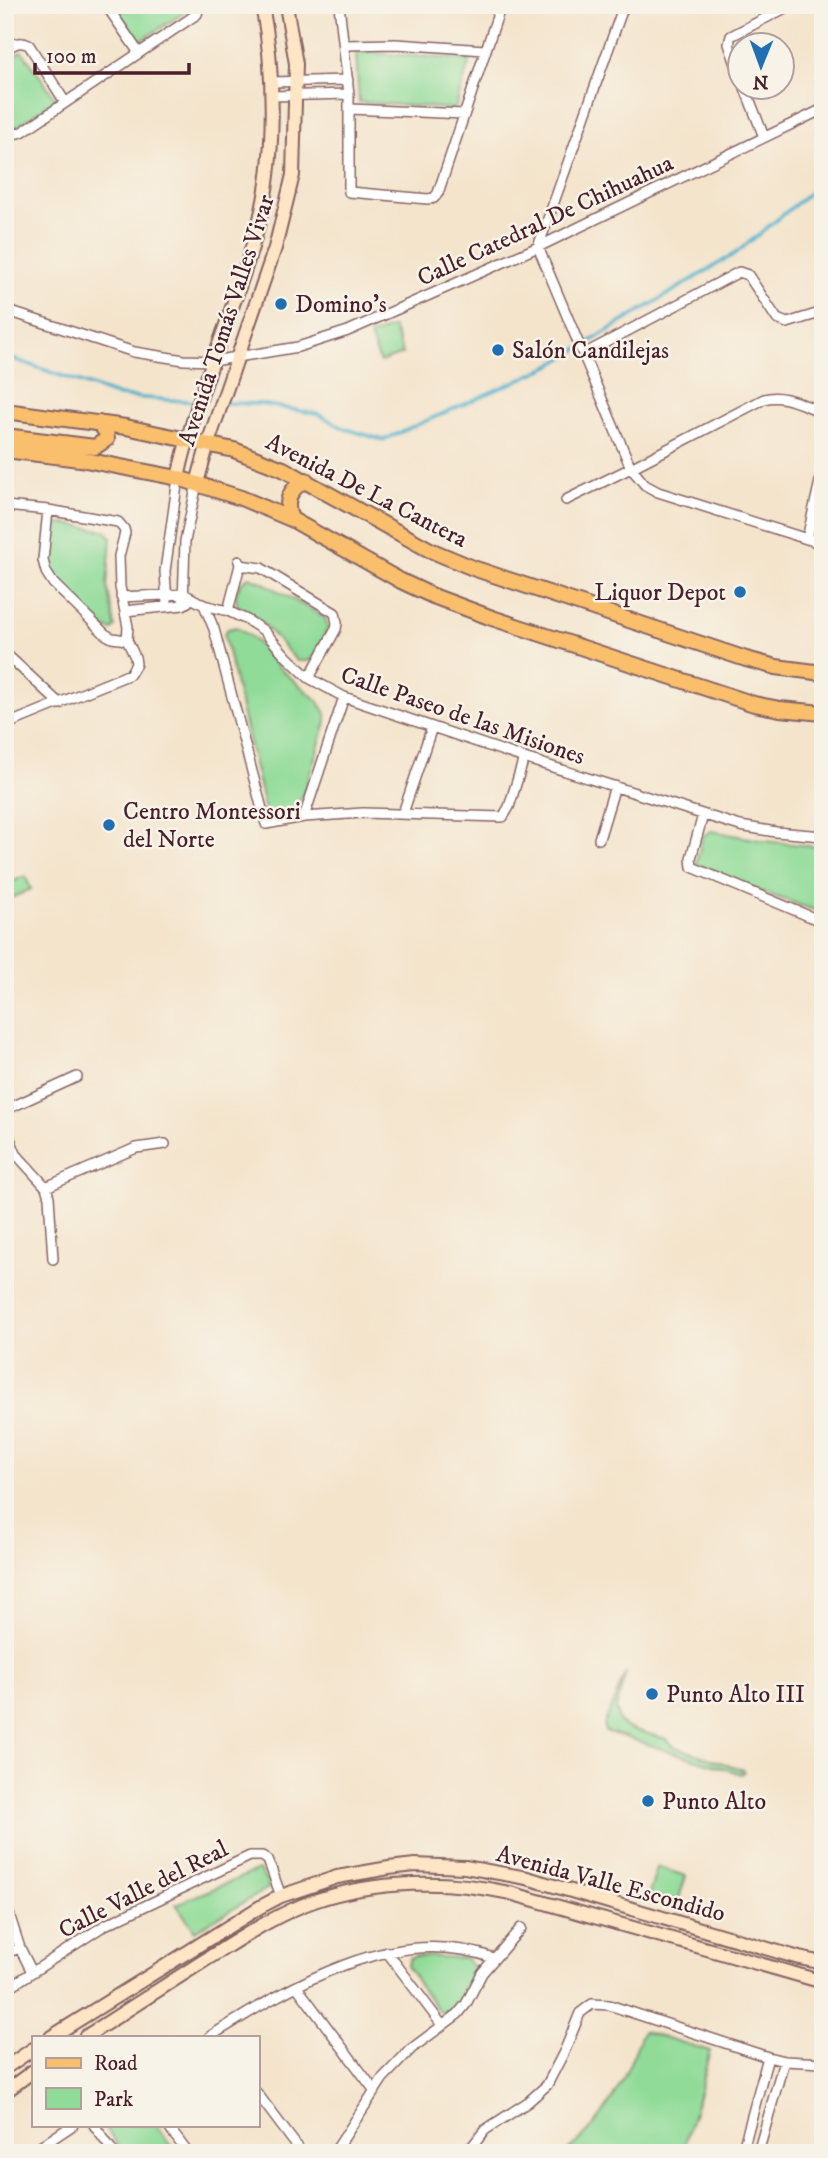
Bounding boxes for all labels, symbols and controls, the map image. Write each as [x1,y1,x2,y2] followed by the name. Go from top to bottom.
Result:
[35,32,189,76] scale bar
[726,32,796,102] north arrow
[46,44,97,70] text: 100 m
[752,70,769,93] text: N
[413,148,679,293] street label: Calle Catedral De Chihuahua
[172,191,282,450] street label: Avenida Tomás Valles Vivar
[295,290,387,320] place label: Domino's
[273,296,289,312] marker: Domino's
[512,336,669,366] place label: Salón Candilejas
[490,342,506,358] marker: Salón Candilejas
[261,427,473,555] street label: Avenida De La Cantera
[594,578,726,608] place label: Liquor Depot
[732,584,748,600] marker: Liquor Depot
[337,660,589,772] street label: Calle Paseo de las Misiones
[123,797,301,855] place label: Centro Montessori del Norte
[101,817,117,833] marker: Centro Montessori del Norte
[666,1680,805,1710] place label: Punto Alto III
[644,1686,660,1702] marker: Punto Alto III
[662,1787,766,1817] place label: Punto Alto
[640,1793,656,1809] marker: Punto Alto
[54,1834,234,1946] street label: Calle Valle del Real
[493,1839,729,1929] street label: Avenida Valle Escondido
[32,2036,259,2126] legend
[94,2051,138,2077] text: Road
[94,2087,134,2113] text: Park

